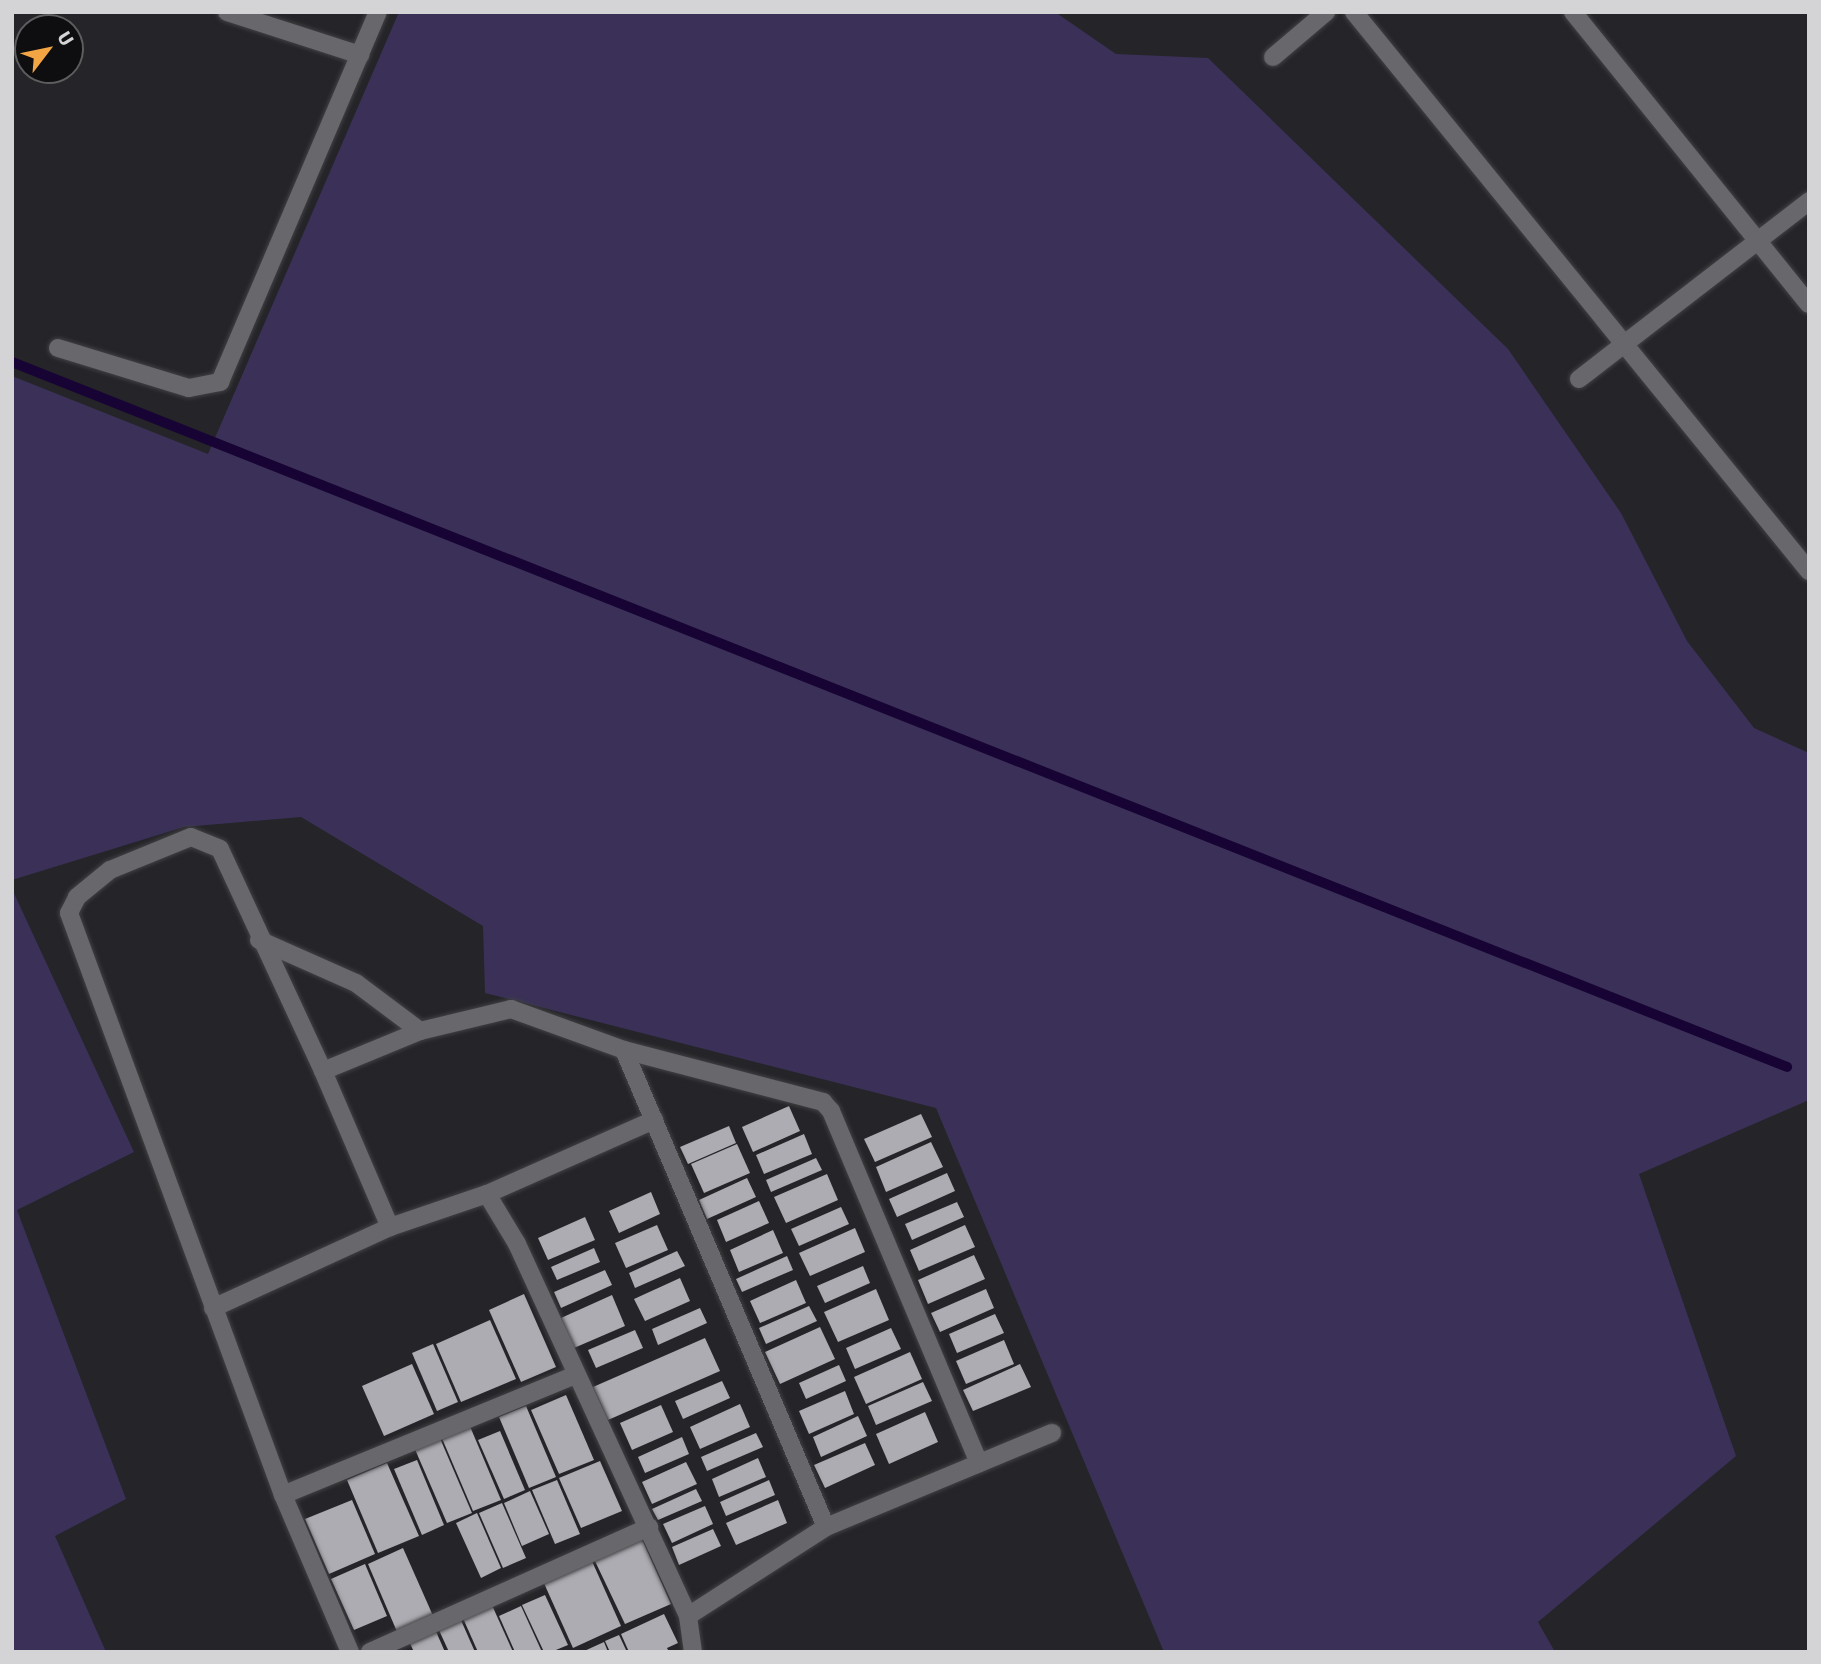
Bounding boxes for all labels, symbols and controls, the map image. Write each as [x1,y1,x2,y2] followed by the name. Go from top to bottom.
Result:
[14,14,84,84] north arrow
[53,27,79,50] text: U

